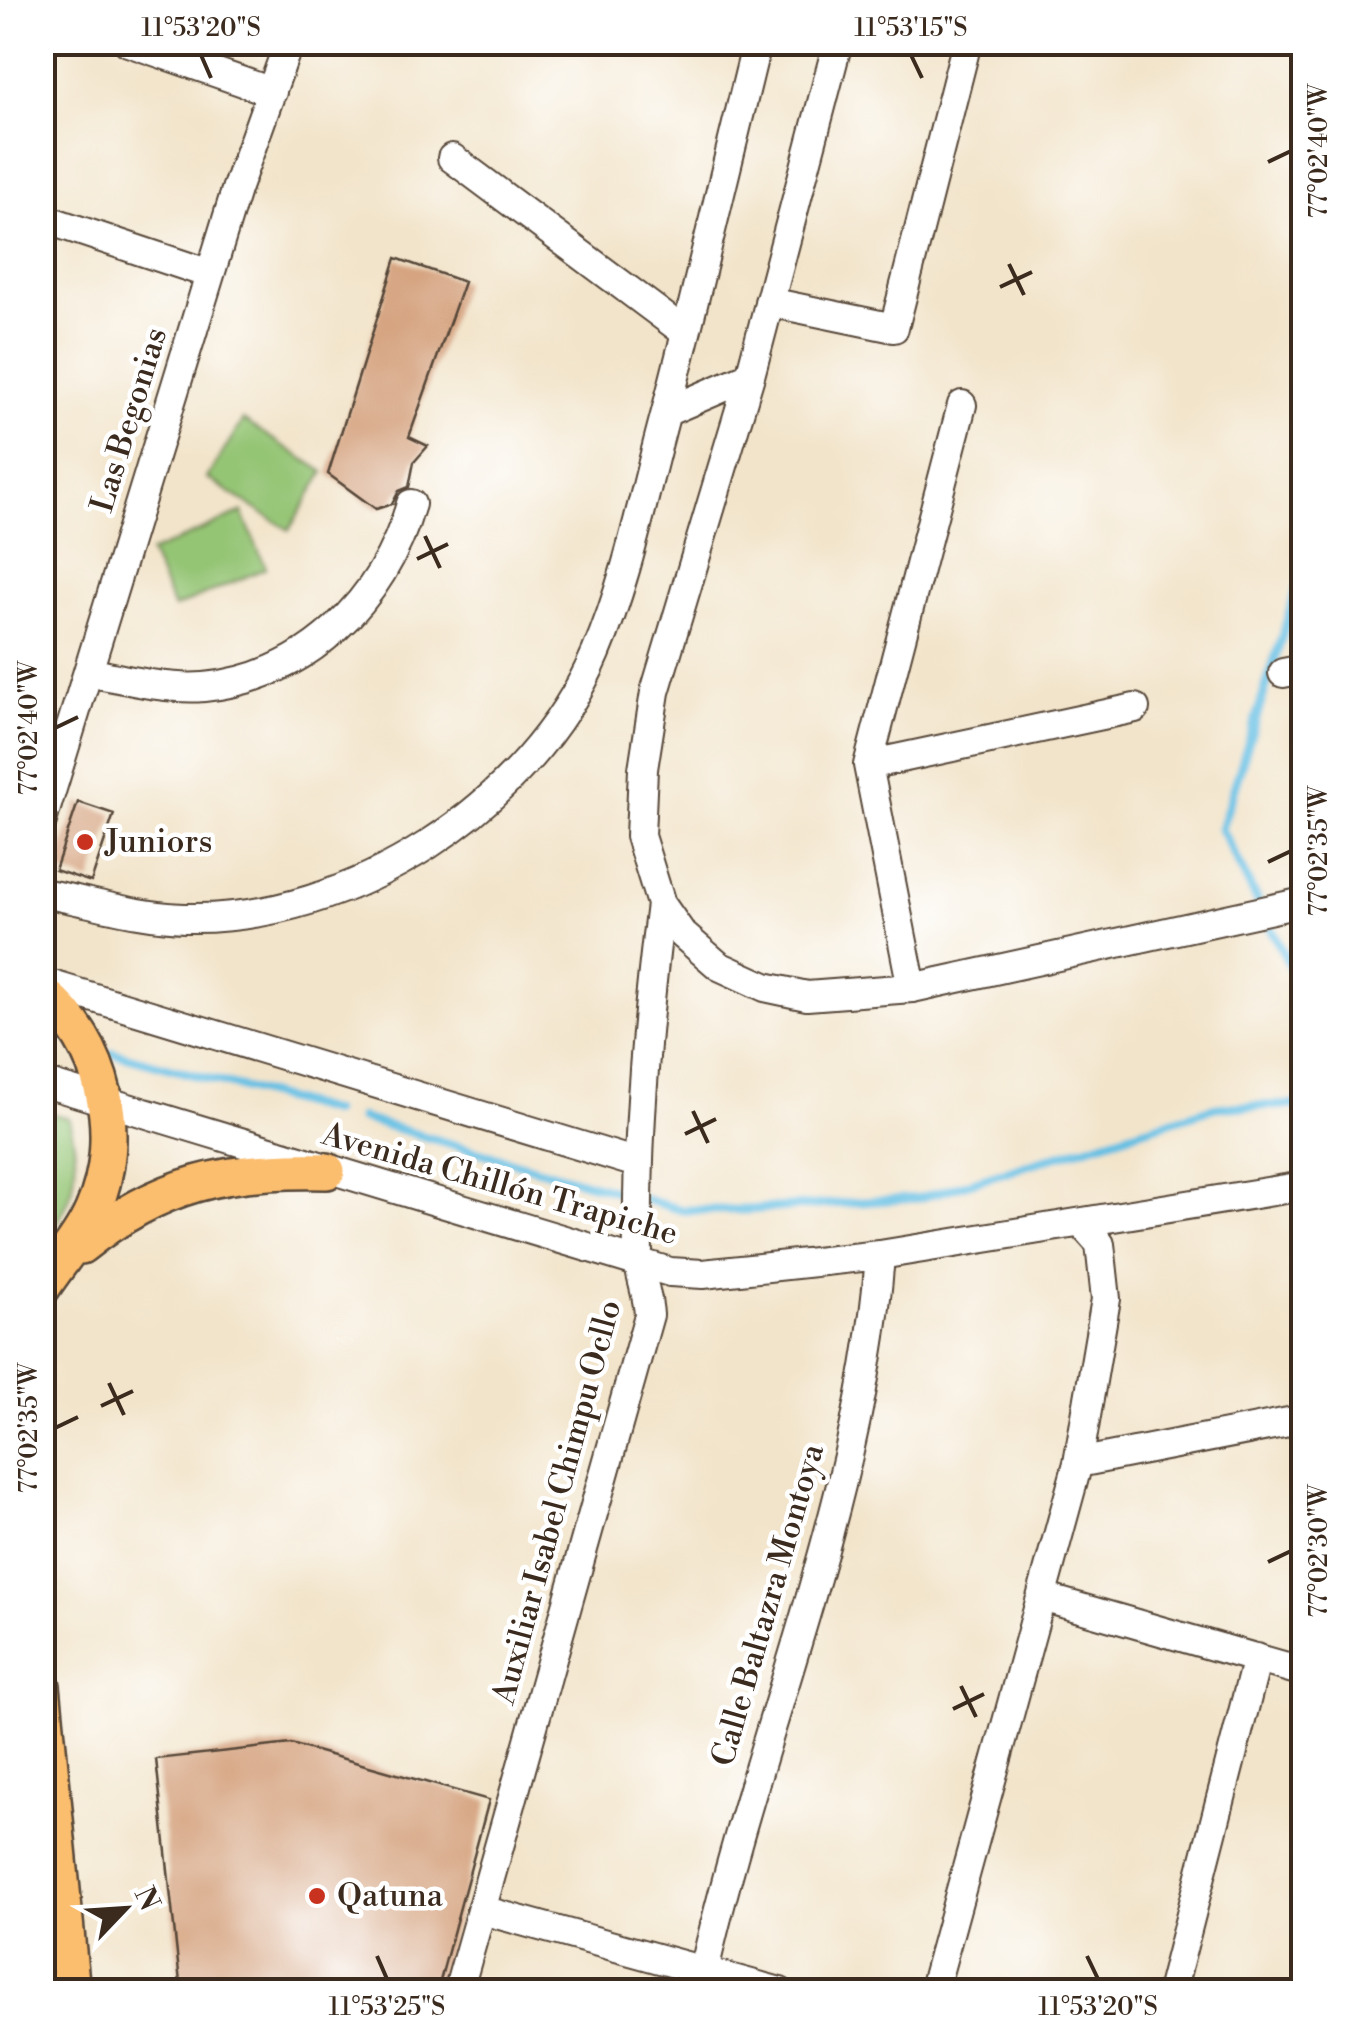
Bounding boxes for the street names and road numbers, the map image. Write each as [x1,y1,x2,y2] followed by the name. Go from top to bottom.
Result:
[82,323,176,517] street label: Las Begonias
[317,1114,682,1254] street label: Avenida Chillón Trapiche
[483,1296,630,1709] street label: Auxiliar Isabel Chimpu Ocllo
[703,1439,833,1771] street label: Calle Baltazra Montoya

